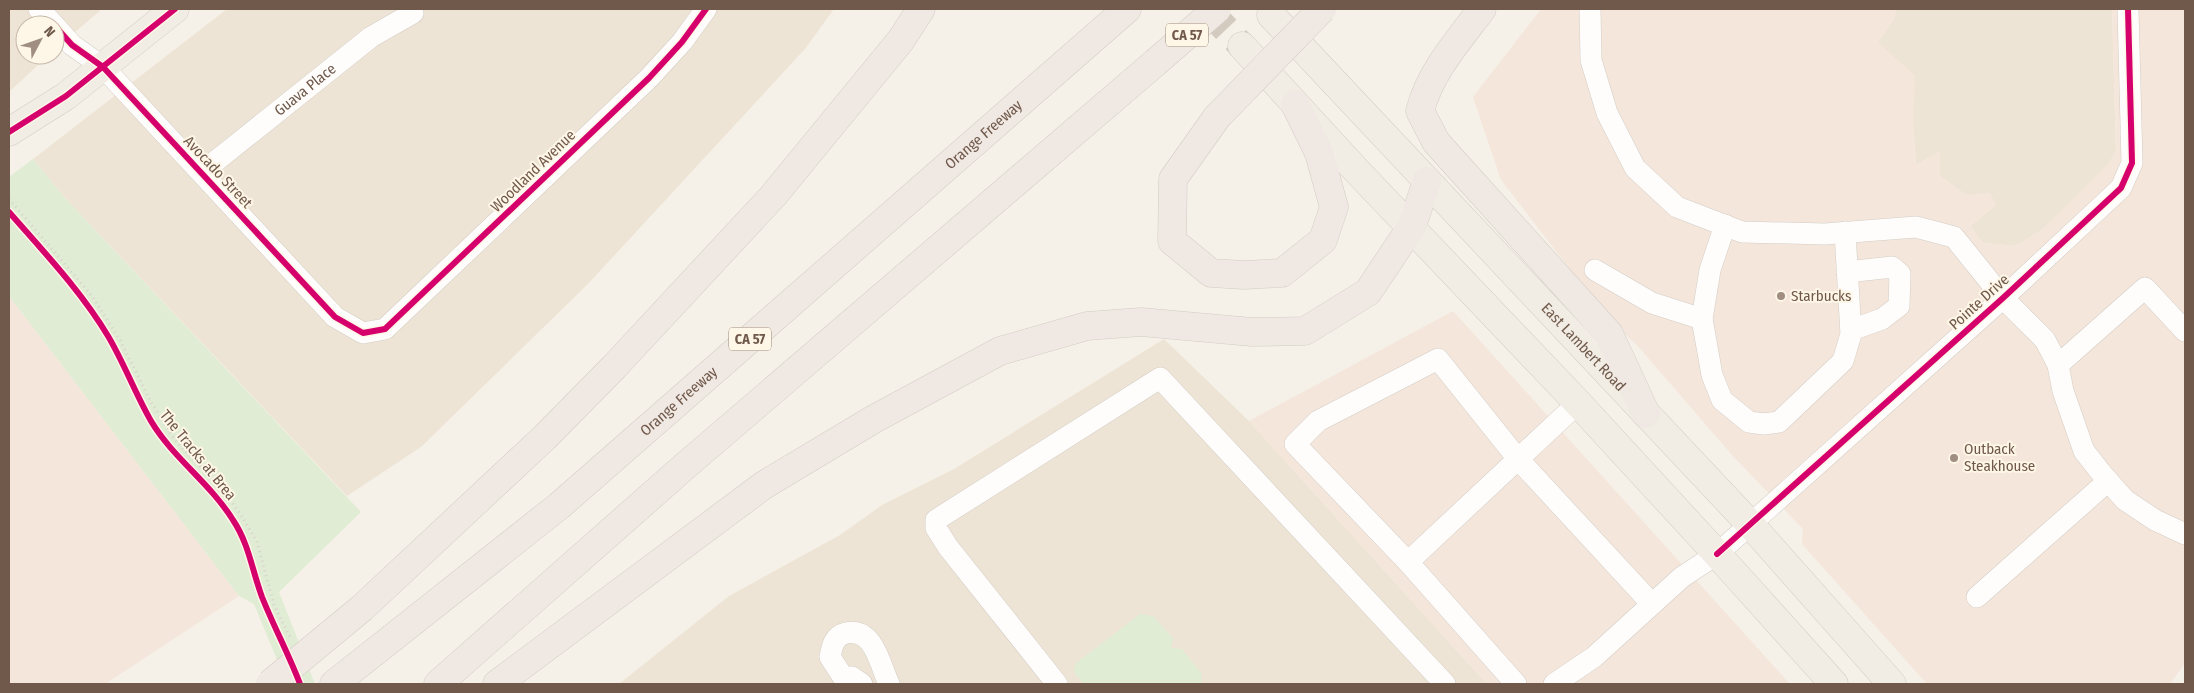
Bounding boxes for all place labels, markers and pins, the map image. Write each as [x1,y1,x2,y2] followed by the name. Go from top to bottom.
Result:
[1791,287,1851,305] place label: Starbucks
[1775,290,1787,302] marker: Starbucks
[1964,440,2035,475] place label: Outback Steakhouse
[1948,452,1960,464] marker: Outback Steakhouse

